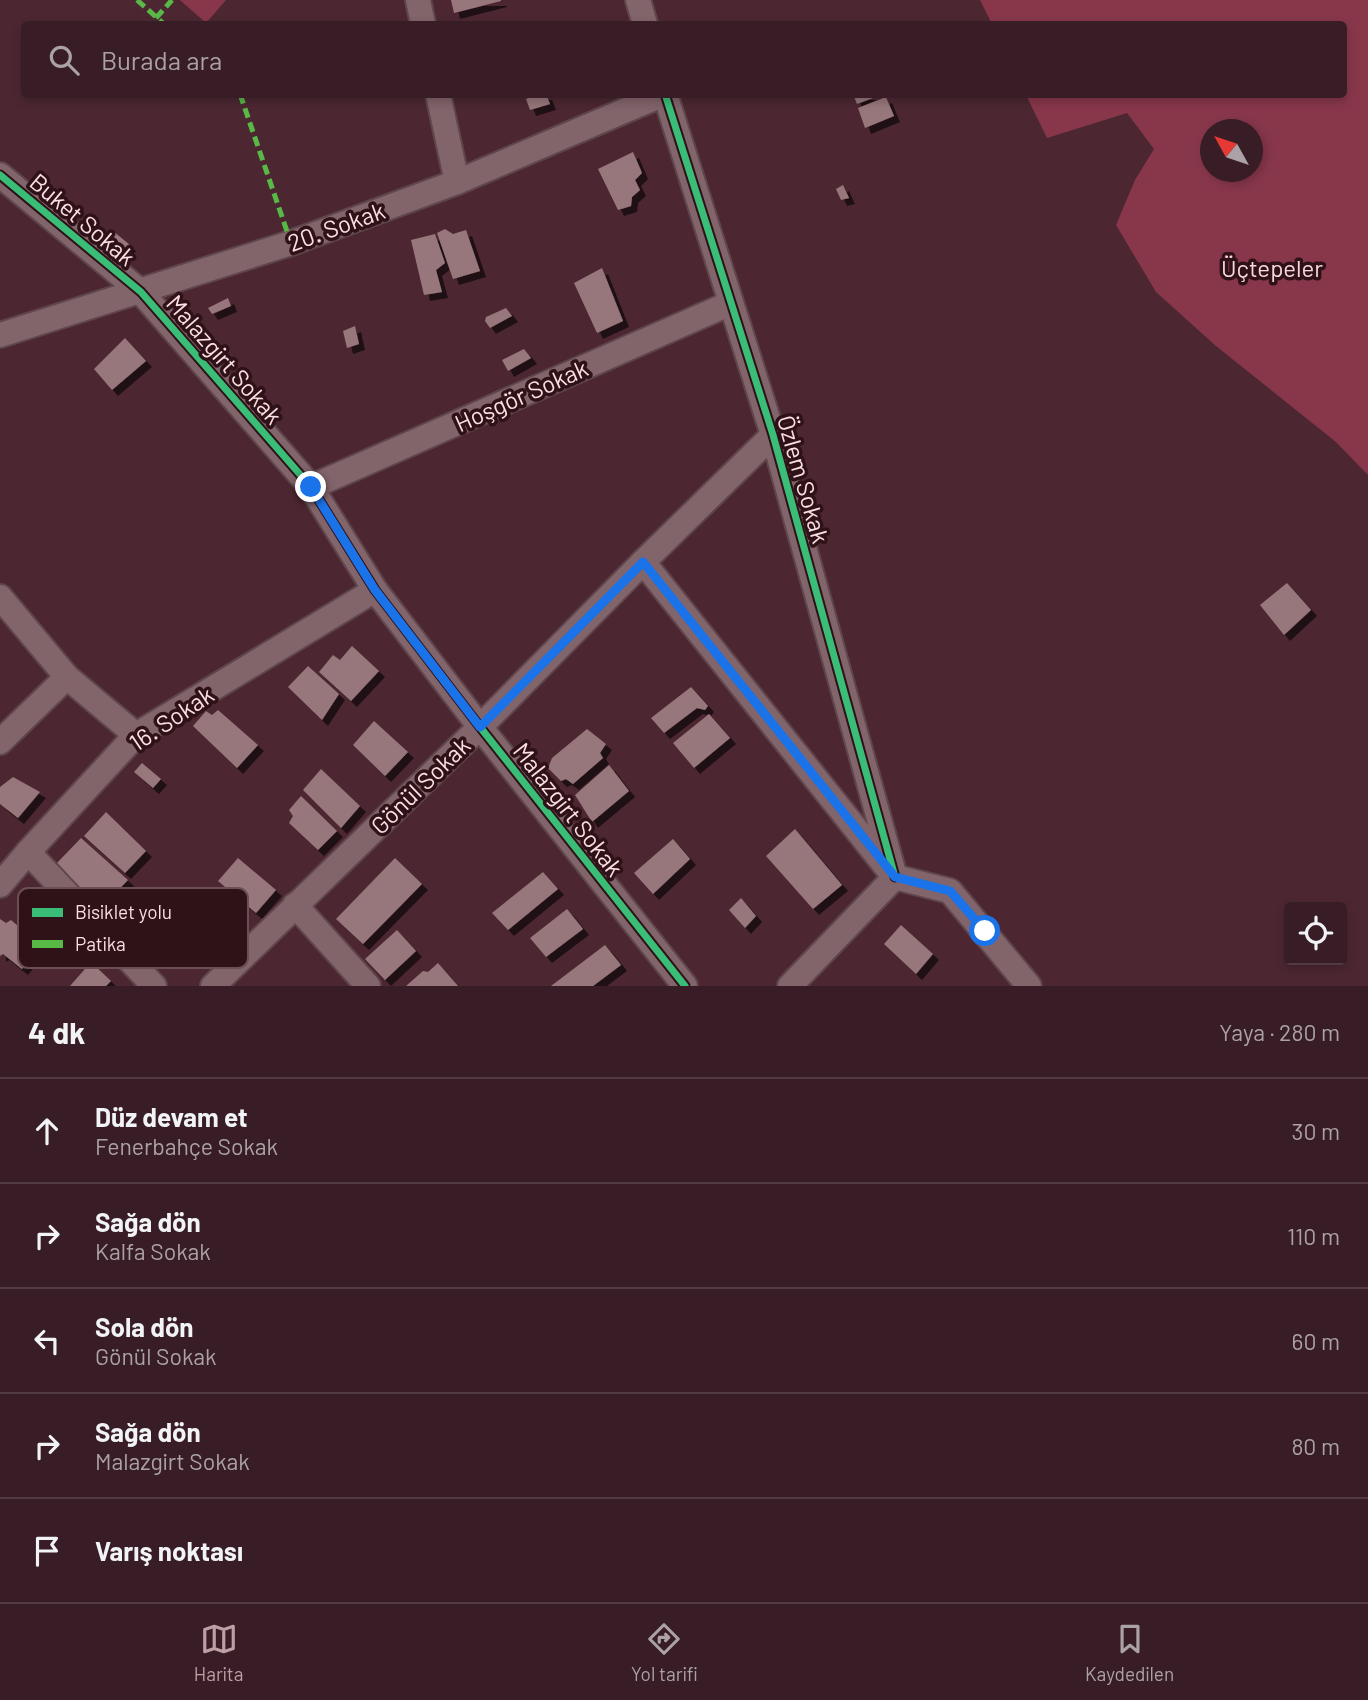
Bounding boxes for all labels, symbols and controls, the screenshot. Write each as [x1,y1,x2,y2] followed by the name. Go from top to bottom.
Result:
[21,21,1347,98] search box
[45,41,83,79] icon: search
[101,44,222,75] text: Burada ara
[1200,119,1263,182] north arrow
[24,167,142,271] street label: Buket Sokak
[284,195,388,257] street label: 20. Sokak
[1221,253,1323,282] park label: Üçtepeler
[161,288,289,430] street label: Malazgirt Sokak
[450,353,592,437] street label: Hoşgör Sokak
[772,412,836,546] street label: Özlem Sokak
[295,471,326,502] route end
[123,679,219,757] street label: 16. Sokak
[364,730,476,840] street label: Gönül Sokak
[508,736,630,882] street label: Malazgirt Sokak
[18,888,248,968] legend
[75,900,172,923] text: Bisiklet yolu
[1284,902,1347,965] map controls
[1284,902,1347,965] button: locate
[969,915,1000,946] route start
[75,932,126,955] text: Patika
[28,1014,85,1050] text: 4 dk
[1219,1018,1340,1046] text: Yaya · 280 m
[95,1101,248,1132] text: Düz devam et
[28,1112,66,1150] icon: ahead
[1292,1117,1340,1145] text: 30 m
[95,1132,278,1160] text: Fenerbahçe Sokak
[95,1206,201,1237] text: Sağa dön
[28,1217,66,1255] icon: right
[1287,1222,1340,1250] text: 110 m
[95,1237,211,1265] text: Kalfa Sokak
[95,1311,193,1342] text: Sola dön
[28,1322,66,1360] icon: left
[1292,1327,1340,1355] text: 60 m
[95,1342,217,1370] text: Gönül Sokak
[95,1416,201,1447] text: Sağa dön
[28,1427,66,1465] icon: right
[1291,1432,1340,1460] text: 80 m
[95,1447,250,1475] text: Malazgirt Sokak
[28,1532,66,1570] icon: arrive
[95,1535,243,1566] text: Varış noktası
[194,1620,243,1685] tab: Harita
[631,1620,697,1685] tab: Yol tarifi
[1085,1620,1174,1685] tab: Kaydedilen

